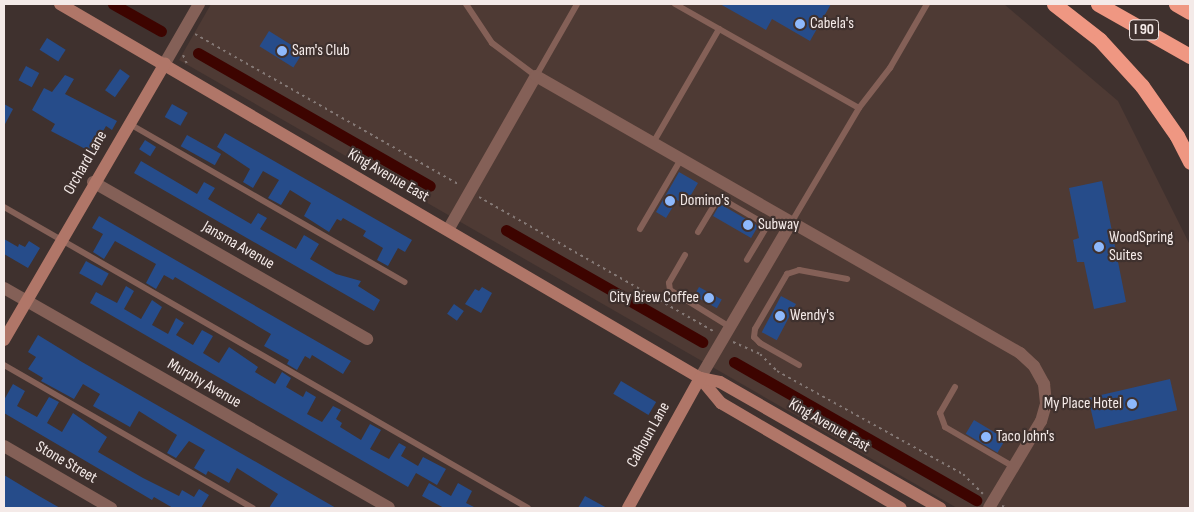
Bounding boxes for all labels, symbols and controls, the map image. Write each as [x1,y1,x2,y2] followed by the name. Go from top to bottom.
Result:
[810,14,854,34] place label: Cabela's
[794,18,806,30] marker: Cabela's
[1129,18,1159,42] road number: I 90
[292,41,350,61] place label: Sam's Club
[276,45,288,57] marker: Sam's Club
[60,128,112,198] street label: Orchard Lane
[344,145,432,207] street label: King Avenue East
[680,191,730,211] place label: Domino's
[664,195,676,207] marker: Domino's
[758,215,799,235] place label: Subway
[199,218,277,274] street label: Jansma Avenue
[742,219,754,231] marker: Subway
[1109,228,1173,266] place label: WoodSpring Suites
[1093,241,1105,253] marker: WoodSpring Suites
[609,288,699,308] place label: City Brew Coffee
[703,292,715,304] marker: City Brew Coffee
[790,306,835,326] place label: Wendy's
[774,310,786,322] marker: Wendy's
[164,355,244,413] street label: Murphy Avenue
[1044,394,1122,414] place label: My Place Hotel
[785,395,873,457] street label: King Avenue East
[1126,398,1138,410] marker: My Place Hotel
[623,399,675,471] street label: Calhoun Lane
[996,427,1054,447] place label: Taco John's
[980,431,992,443] marker: Taco John's
[32,438,100,488] street label: Stone Street

